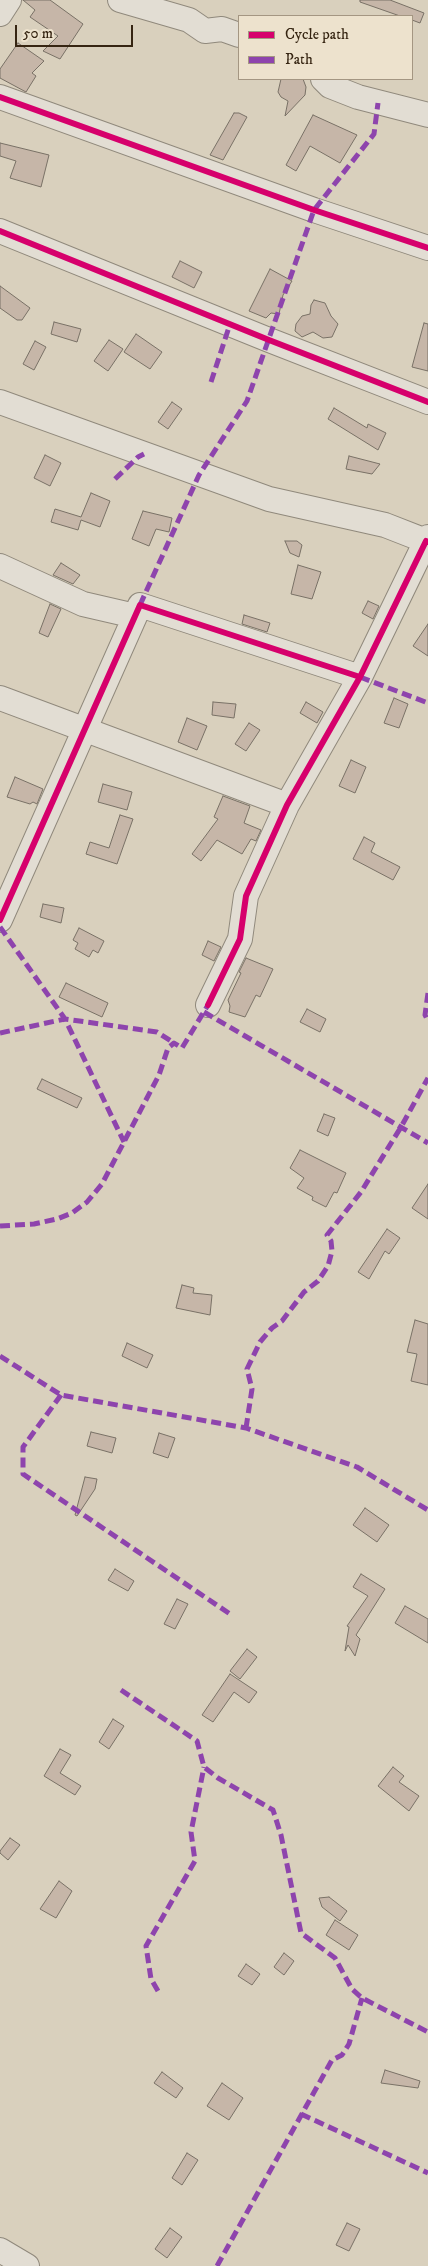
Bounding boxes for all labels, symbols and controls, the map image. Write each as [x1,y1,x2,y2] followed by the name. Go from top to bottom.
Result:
[18,15,135,47] scale bar
[238,15,413,80] legend
[23,24,53,43] text: 50 m
[285,25,349,44] text: Cycle path
[285,50,313,69] text: Path

